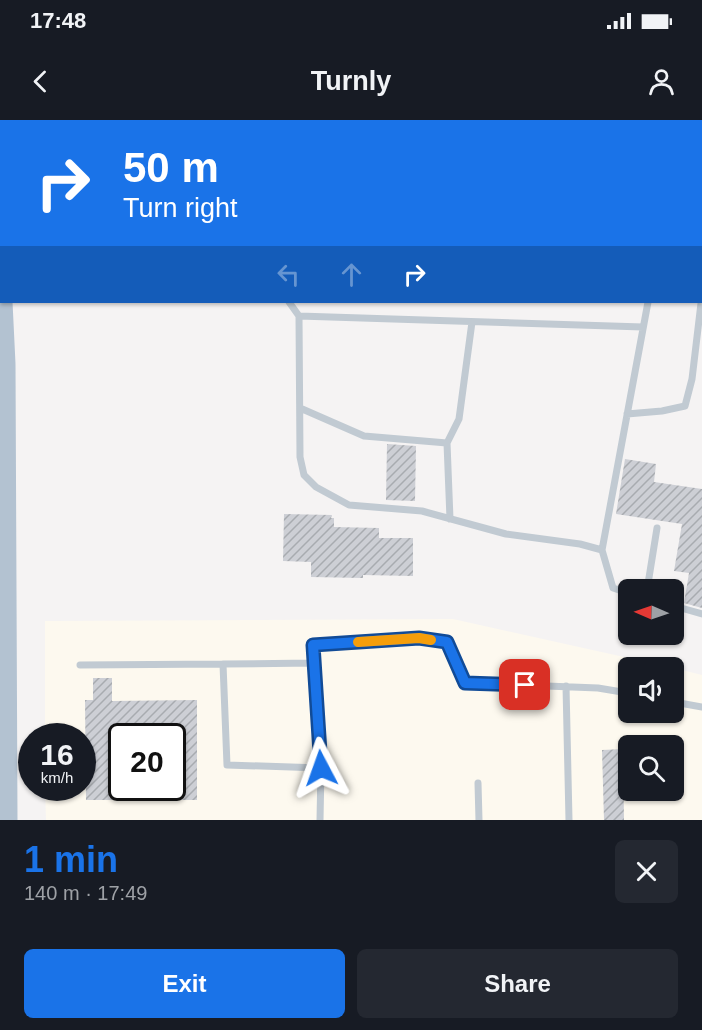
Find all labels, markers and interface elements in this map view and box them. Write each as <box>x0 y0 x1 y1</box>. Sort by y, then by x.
text: 17:48 <box>30 8 86 33</box>
icon: back <box>24 65 57 98</box>
icon: person <box>645 65 678 98</box>
text: Turnly <box>311 66 391 96</box>
icon: right <box>24 144 102 222</box>
text: 50 m <box>123 144 219 191</box>
text: Turn right <box>123 193 238 223</box>
icon: left <box>272 258 305 291</box>
icon: ahead <box>335 258 368 291</box>
icon: right <box>398 258 431 291</box>
north arrow <box>618 579 684 645</box>
map controls <box>618 579 684 801</box>
button: sound <box>618 657 684 723</box>
pin <box>499 659 550 710</box>
icon: arrive <box>508 668 541 701</box>
speed limit sign: 20 <box>108 723 186 801</box>
button: search <box>618 735 684 801</box>
position arrow <box>289 736 353 800</box>
text: 16 <box>40 738 74 771</box>
text: km/h <box>41 769 73 786</box>
text: 1 min <box>24 839 118 880</box>
button: close <box>615 840 678 903</box>
text: 140 m · 17:49 <box>24 882 147 904</box>
button: Exit <box>24 949 345 1018</box>
button: Share <box>357 949 678 1018</box>

